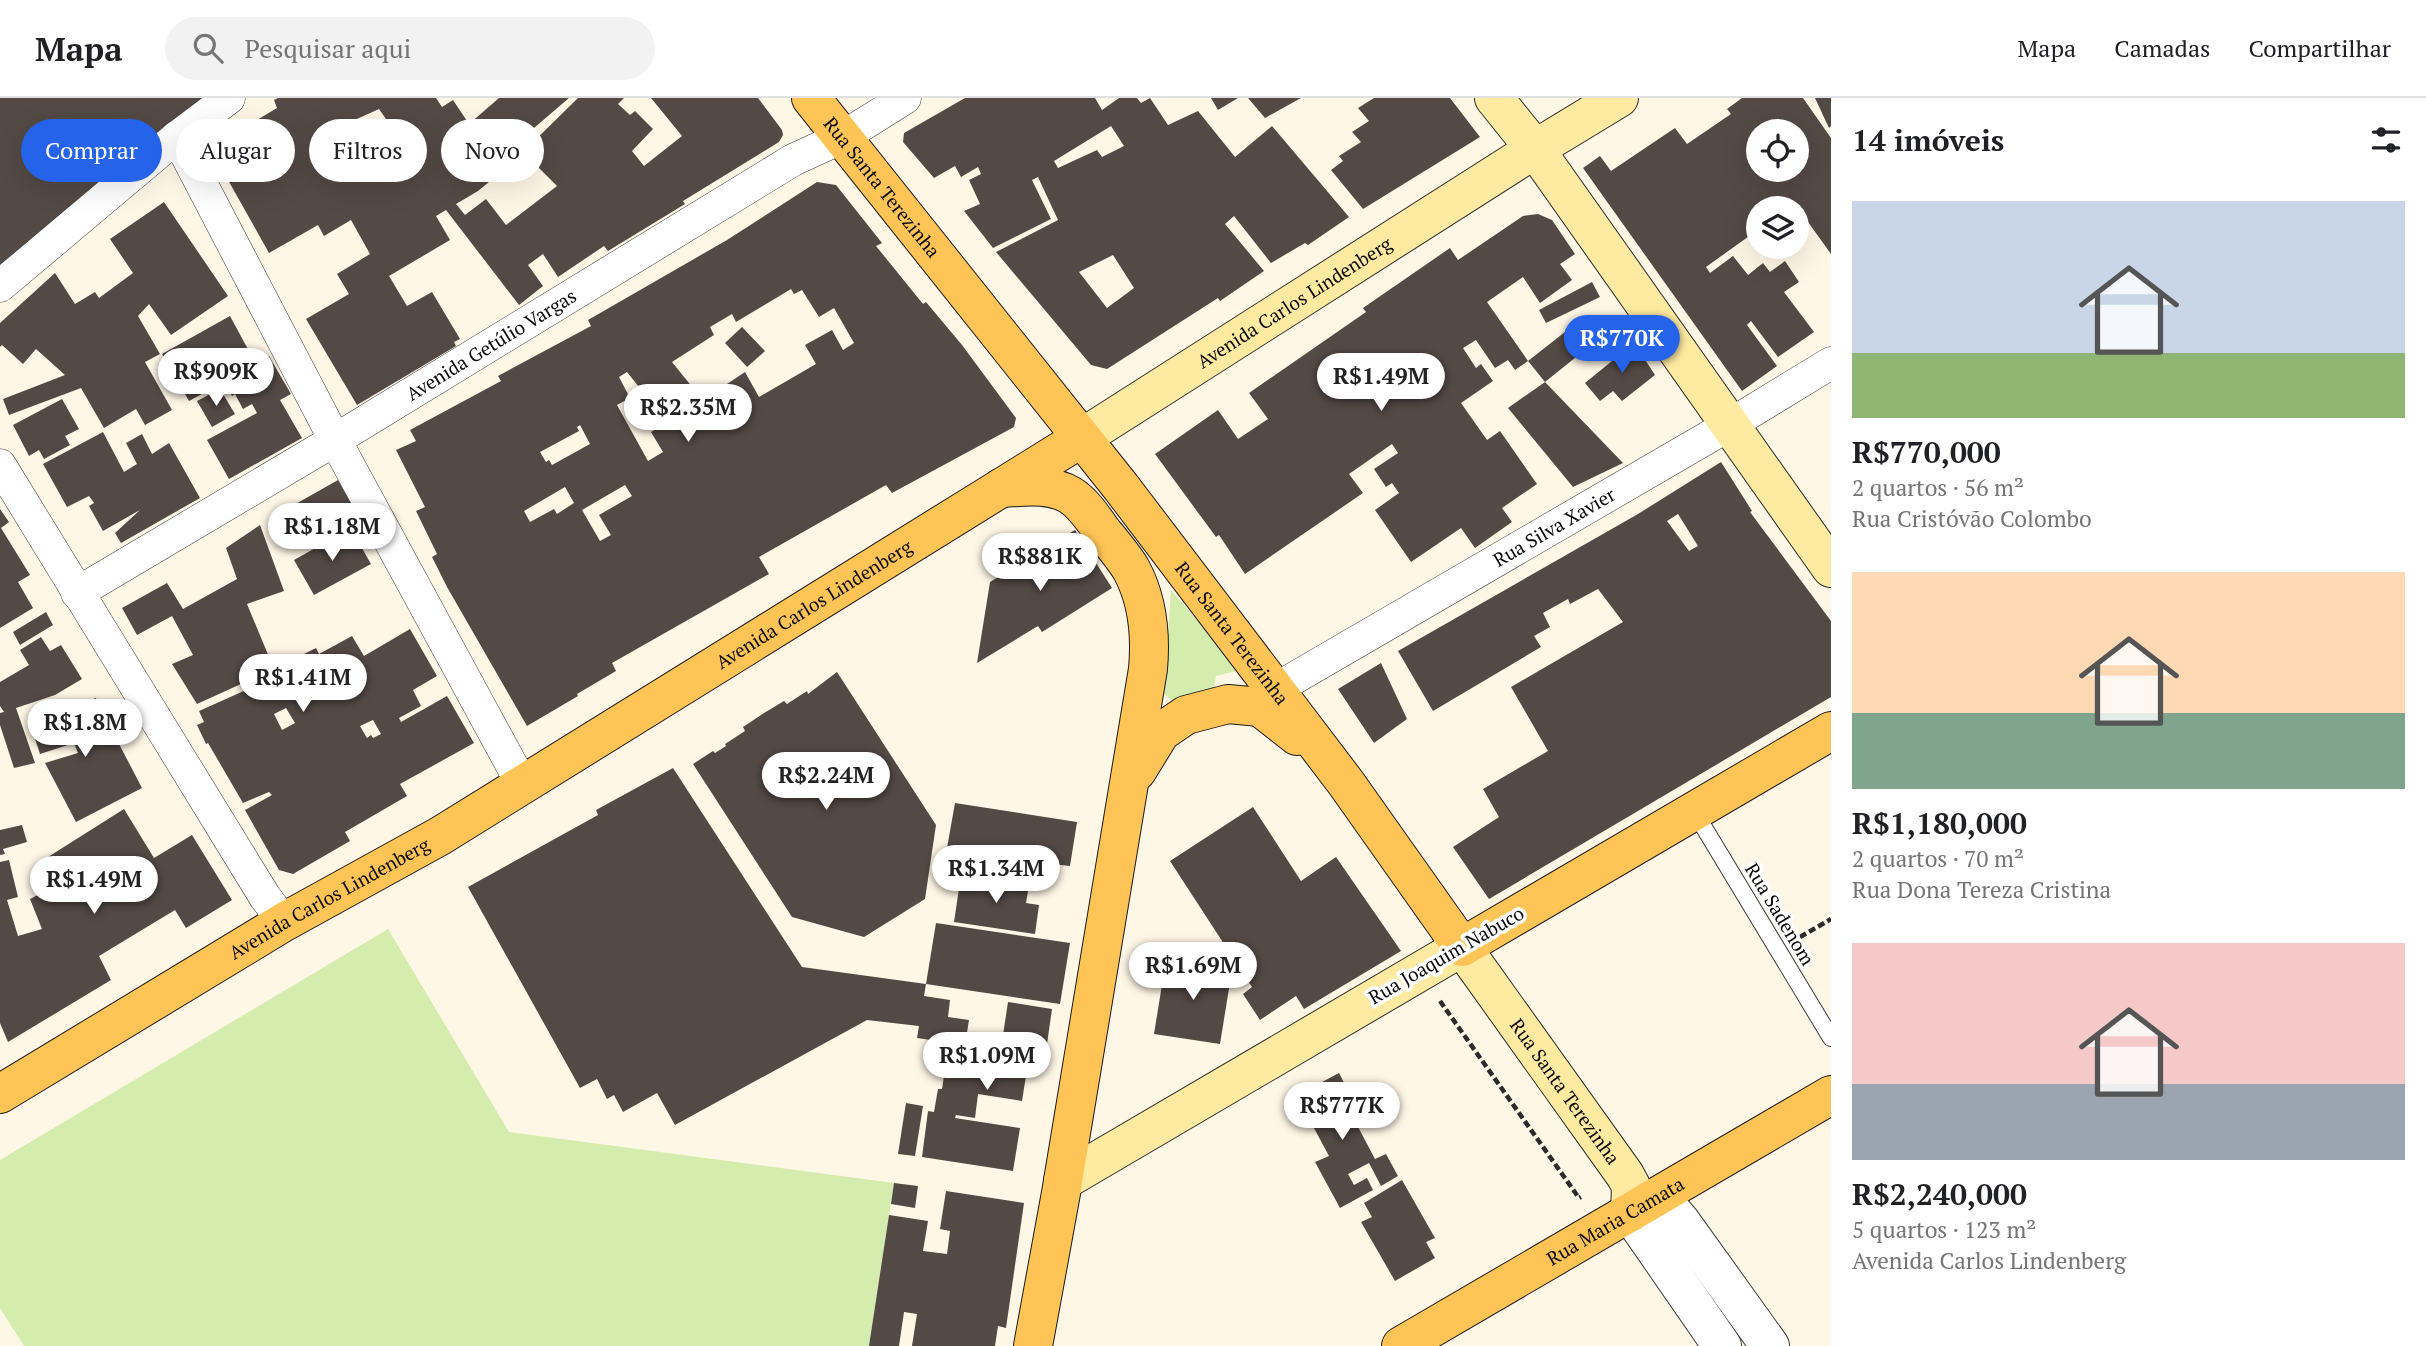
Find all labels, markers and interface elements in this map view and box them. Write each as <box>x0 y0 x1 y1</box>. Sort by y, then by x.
search box <box>165 17 655 80</box>
text: Mapa <box>35 27 123 70</box>
icon: search <box>189 29 227 67</box>
text: Pesquisar aqui <box>245 31 411 65</box>
text: Mapa <box>2018 32 2076 64</box>
text: Camadas <box>2114 32 2210 64</box>
text: Compartilhar <box>2248 32 2391 64</box>
street label: Rua Santa Terezinha <box>819 111 947 263</box>
chip: Comprar <box>21 119 162 182</box>
chip: Alugar <box>176 119 295 182</box>
chip: Filtros <box>309 119 427 182</box>
chip: Novo <box>441 119 544 182</box>
map controls <box>1746 119 1809 259</box>
button: locate <box>1746 119 1809 182</box>
text: 14 imóveis <box>1852 120 2004 160</box>
icon: filters <box>2367 121 2405 159</box>
button: layers <box>1746 196 1809 259</box>
street label: Avenida Carlos Lindenberg <box>1192 230 1397 374</box>
icon: home <box>2066 247 2192 373</box>
street label: Avenida Getúlio Vargas <box>401 283 581 406</box>
pin: R$770K <box>1565 316 1679 375</box>
text: R$770K <box>1580 322 1664 353</box>
pin: R$909K <box>159 348 273 408</box>
pin: R$1.49M <box>1316 354 1446 413</box>
text: R$909K <box>174 355 258 386</box>
text: R$1.49M <box>1333 360 1429 391</box>
pin: R$2.35M <box>623 384 753 444</box>
text: R$2.35M <box>640 391 736 422</box>
text: R$770,000 <box>1852 432 2001 472</box>
text: 2 quartos · 56 m² <box>1852 472 2024 503</box>
street label: Rua Silva Xavier <box>1488 481 1620 572</box>
text: Rua Cristóvão Colombo <box>1852 503 2092 534</box>
pin: R$1.18M <box>267 504 397 563</box>
text: R$1.18M <box>284 510 380 541</box>
street label: Avenida Carlos Lindenberg <box>711 533 917 674</box>
pin: R$881K <box>983 533 1097 593</box>
text: R$881K <box>998 540 1082 571</box>
street label: Rua Santa Terezinha <box>1170 556 1295 710</box>
icon: home <box>2066 618 2192 744</box>
pin: R$1.41M <box>238 654 368 714</box>
text: R$1.41M <box>255 661 351 692</box>
pin: R$1.8M <box>28 700 142 759</box>
text: R$1.8M <box>43 706 127 737</box>
pin: R$2.24M <box>761 752 891 812</box>
text: R$2.24M <box>778 759 874 790</box>
text: R$1,180,000 <box>1852 803 2027 843</box>
street label: Avenida Carlos Lindenberg <box>224 831 435 965</box>
text: 2 quartos · 70 m² <box>1852 843 2024 874</box>
pin: R$1.34M <box>931 846 1061 905</box>
text: R$1.34M <box>948 852 1044 883</box>
pin: R$1.49M <box>29 856 159 916</box>
street label: Rua Sadenom <box>1740 858 1821 970</box>
text: R$1.49M <box>46 863 142 894</box>
text: Rua Dona Tereza Cristina <box>1852 874 2111 905</box>
street label: Rua Joaquim Nabuco <box>1363 900 1528 1009</box>
pin: R$1.69M <box>1128 942 1258 1002</box>
text: R$1.69M <box>1145 949 1241 980</box>
icon: home <box>2066 989 2192 1115</box>
street label: Rua Santa Terezinha <box>1505 1013 1626 1169</box>
pin: R$1.09M <box>922 1032 1052 1092</box>
text: R$1.09M <box>939 1039 1035 1070</box>
pin: R$777K <box>1285 1082 1399 1142</box>
text: R$777K <box>1300 1089 1384 1120</box>
street label: Rua Maria Camata <box>1542 1170 1689 1270</box>
text: R$2,240,000 <box>1852 1174 2027 1214</box>
text: 5 quartos · 123 m² <box>1852 1214 2036 1245</box>
text: Avenida Carlos Lindenberg <box>1852 1245 2126 1276</box>

